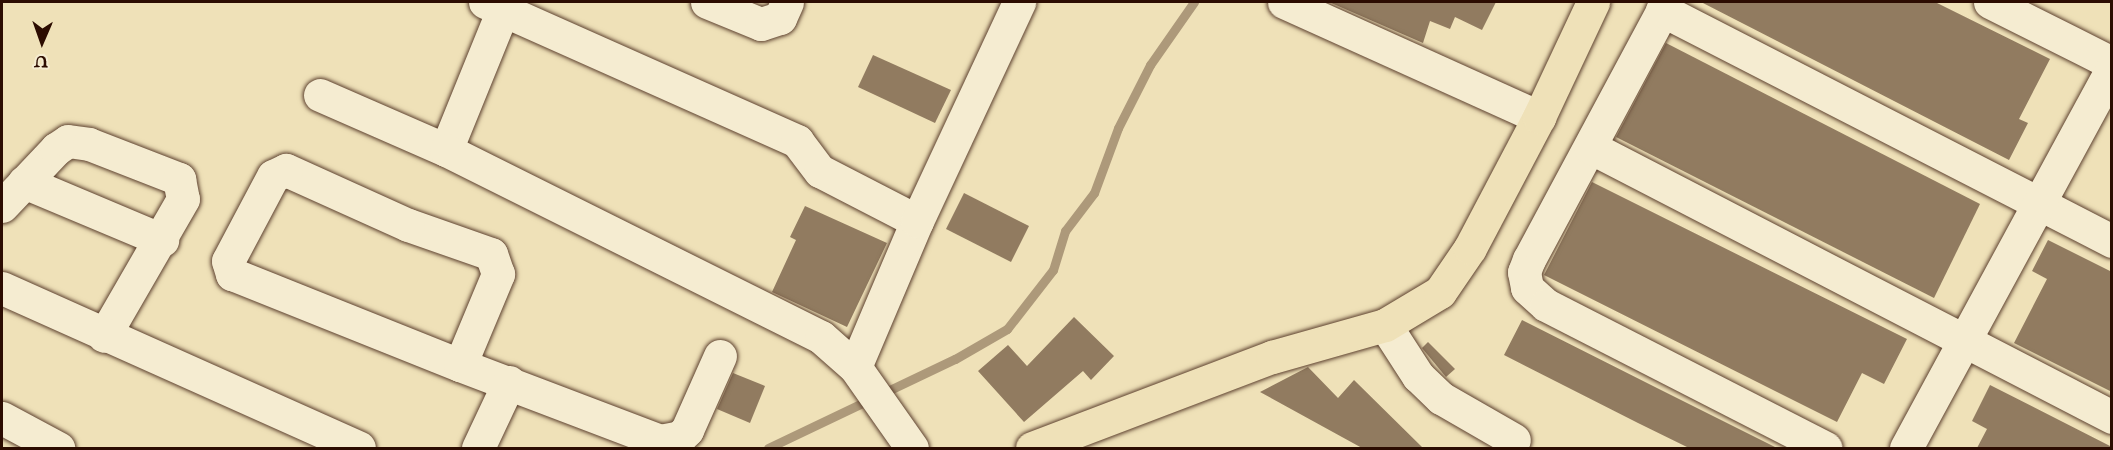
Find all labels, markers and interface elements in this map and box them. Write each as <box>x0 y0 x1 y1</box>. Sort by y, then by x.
north arrow <box>12 12 72 72</box>
text: U <box>34 50 48 70</box>

